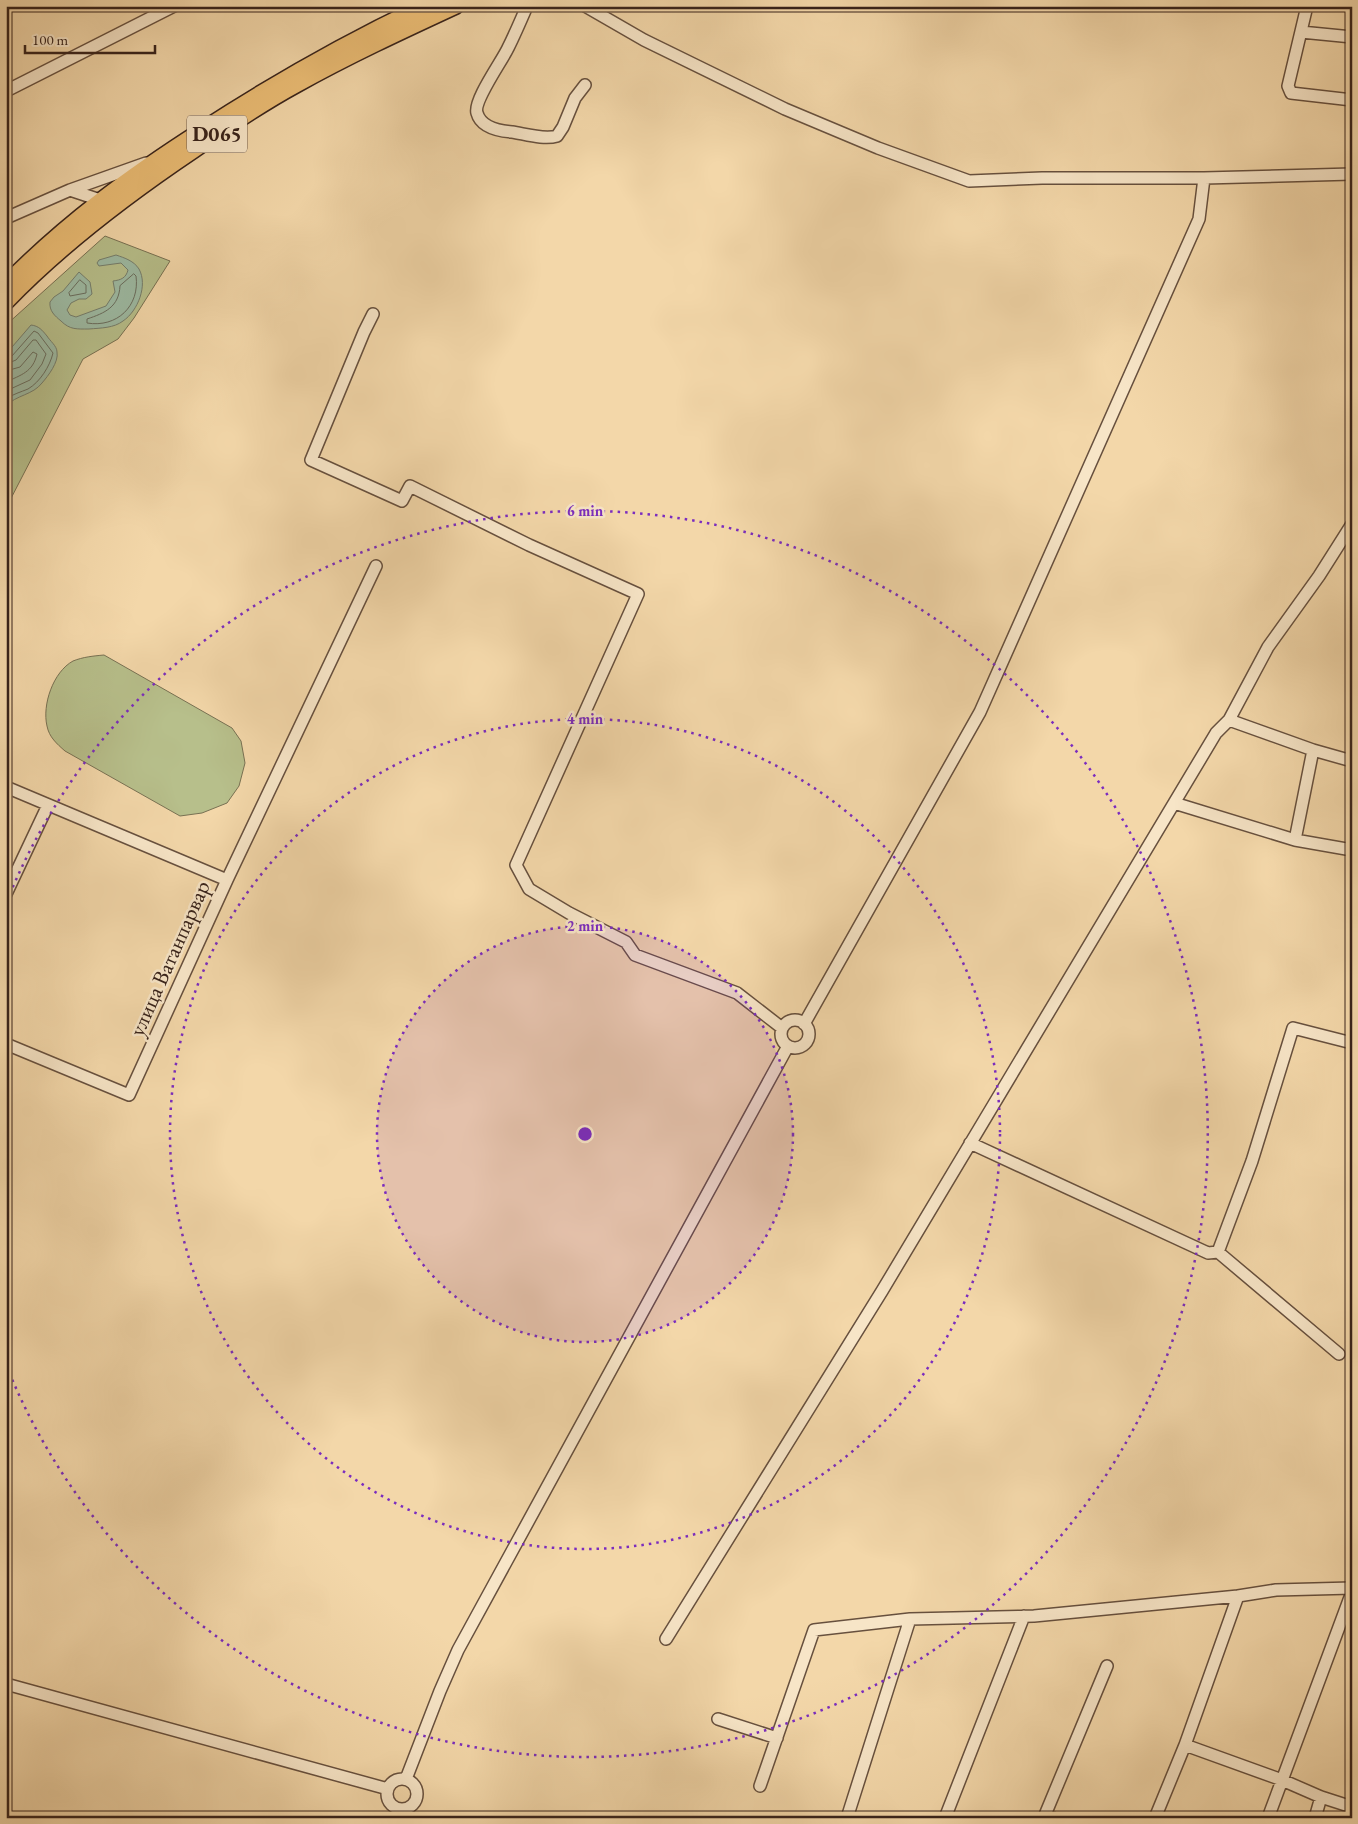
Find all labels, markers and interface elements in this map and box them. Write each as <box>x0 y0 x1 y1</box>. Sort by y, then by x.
scale bar <box>25 22 155 54</box>
text: 100 m <box>32 30 69 49</box>
road number: D065 <box>187 116 247 152</box>
text: 6 min <box>567 501 604 520</box>
text: 4 min <box>567 709 604 728</box>
street label: улица Ватанпарвар <box>122 876 217 1041</box>
text: 2 min <box>567 916 604 935</box>
centre of rings <box>576 1125 594 1143</box>

